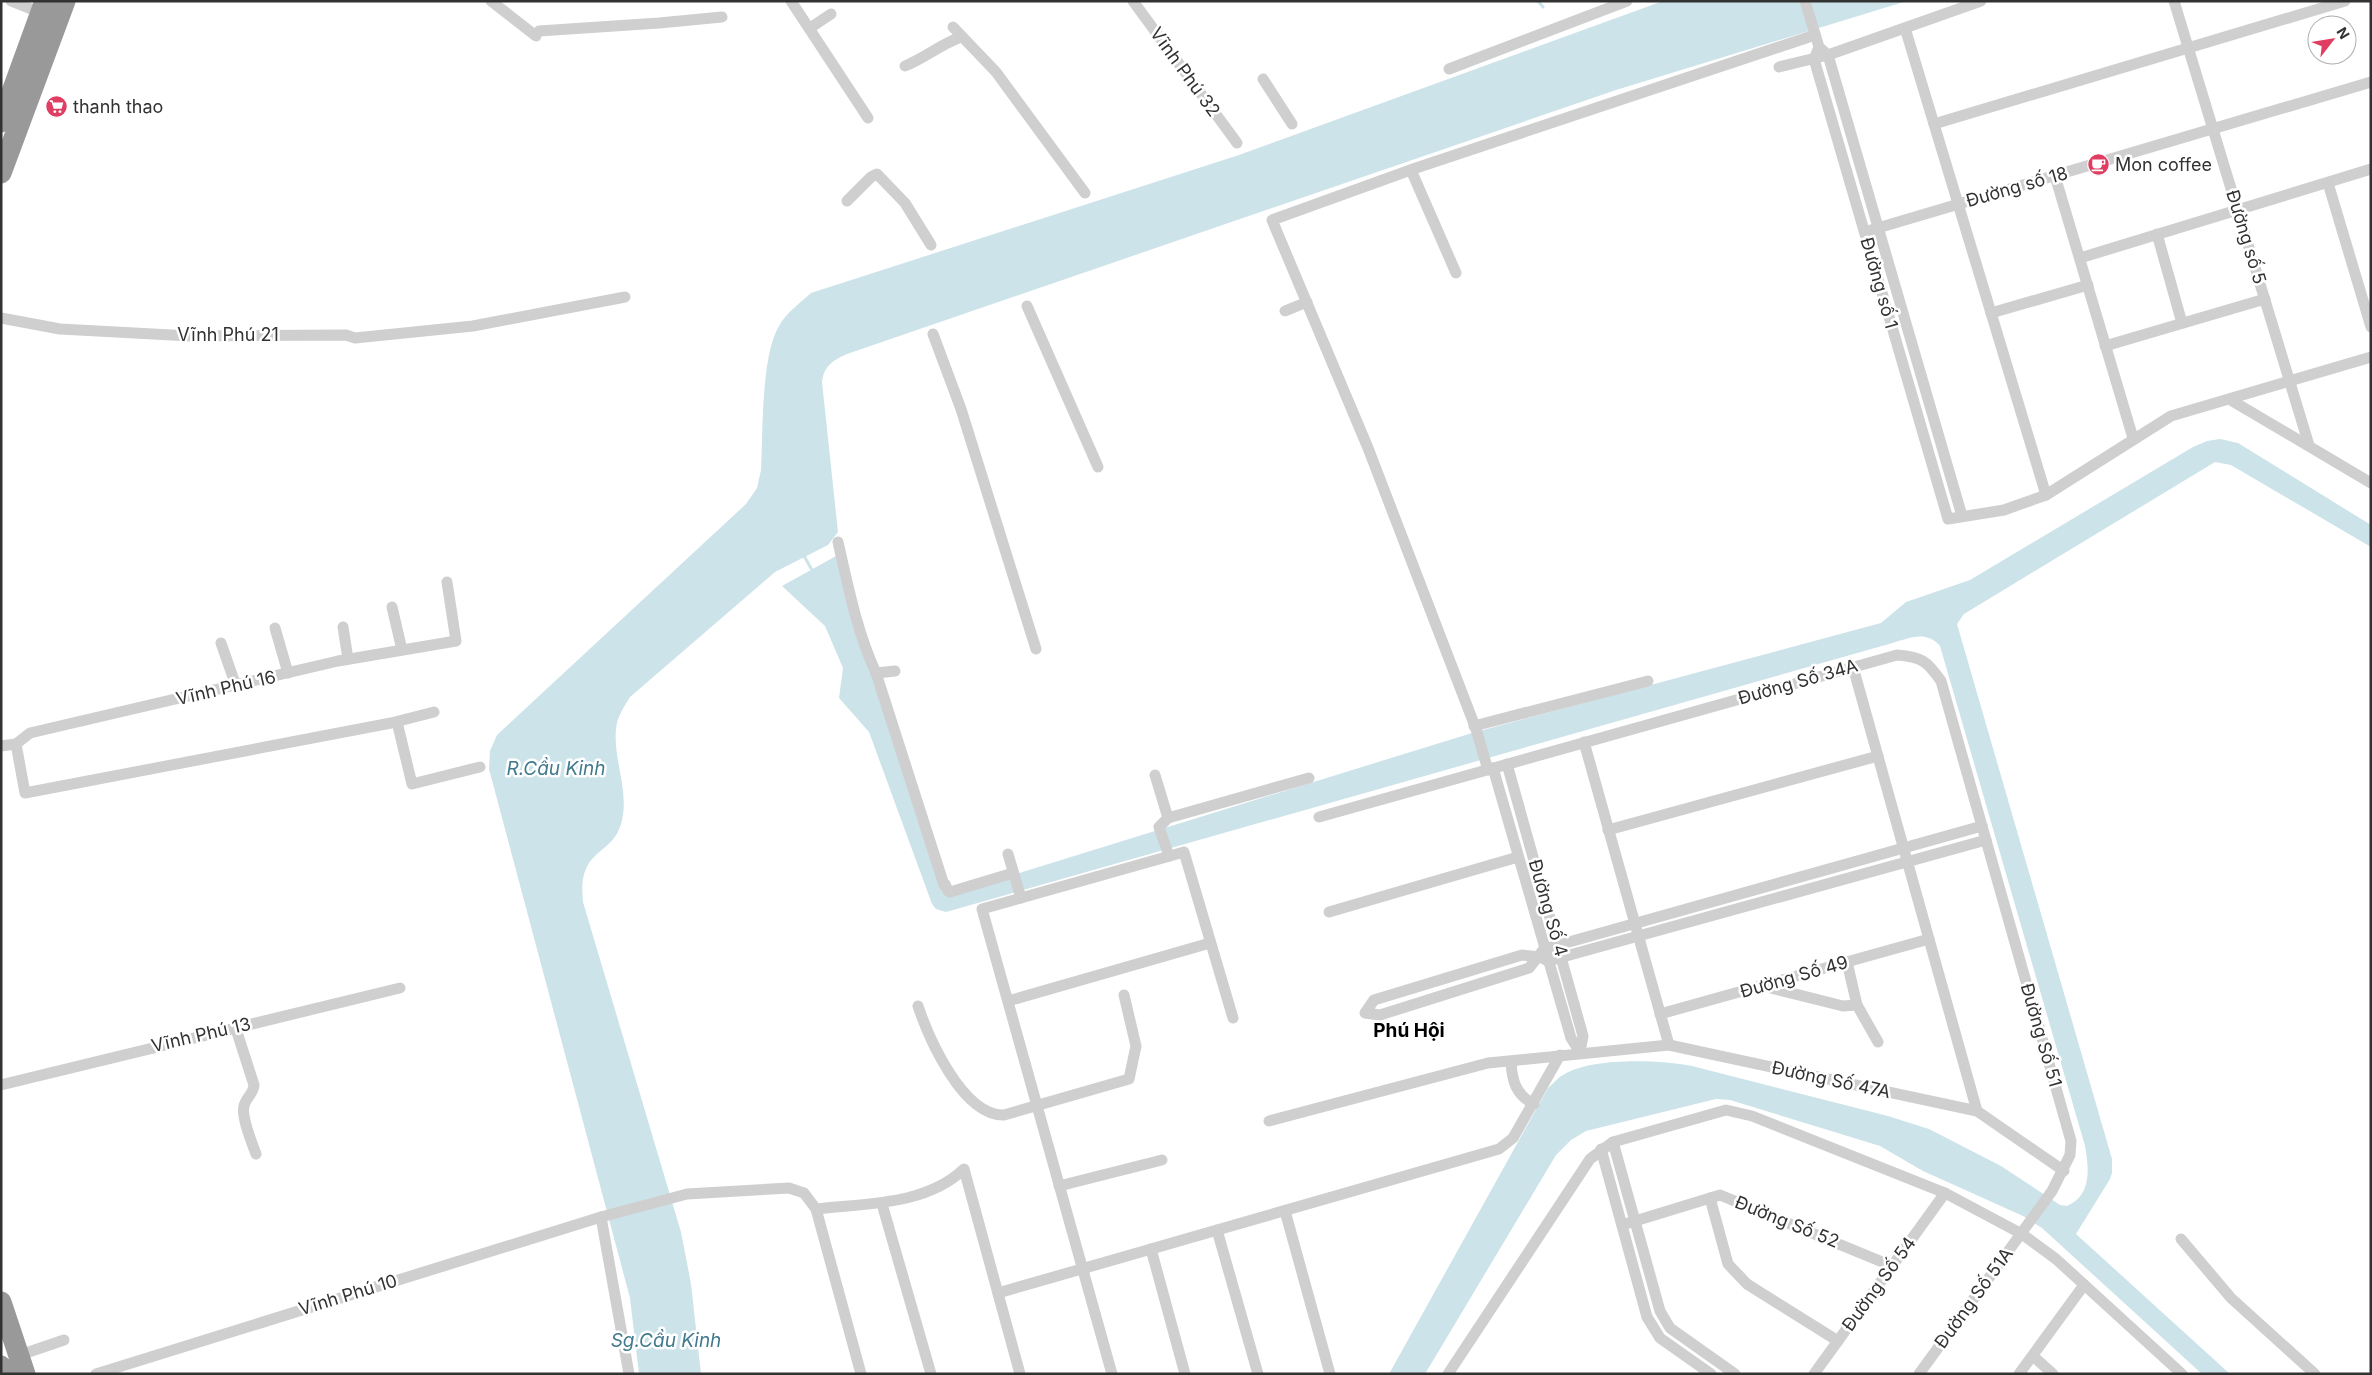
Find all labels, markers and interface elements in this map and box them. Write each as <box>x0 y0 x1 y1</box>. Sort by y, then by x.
north arrow <box>2307 15 2357 65</box>
street label: Vĩnh Phú 32 <box>1146 23 1225 120</box>
text: N <box>2334 24 2354 42</box>
supermarket icon: thanh thao <box>45 95 69 119</box>
place label: thanh thao <box>73 96 163 117</box>
cafe icon: Mon coffee <box>2087 153 2111 177</box>
place label: Mon coffee <box>2115 154 2212 175</box>
street label: Đường số 18 <box>1964 162 2070 211</box>
street label: Đường số 5 <box>2222 187 2271 286</box>
street label: Đường số 1 <box>1856 235 1902 331</box>
street label: Vĩnh Phú 21 <box>177 324 279 345</box>
street label: Đường Số 34A <box>1736 654 1860 709</box>
street label: Vĩnh Phú 16 <box>174 666 278 709</box>
water label: R.Cầu Kinh <box>506 757 606 780</box>
street label: Đường Số 4 <box>1525 857 1572 959</box>
street label: Đường Số 49 <box>1738 951 1850 1002</box>
street label: Đường Số 51 <box>2017 981 2066 1089</box>
street label: Vĩnh Phú 13 <box>149 1013 253 1056</box>
district label: Phú Hội <box>1373 1019 1445 1042</box>
street label: Đường Số 47A <box>1770 1057 1892 1102</box>
street label: Đường Số 52 <box>1732 1191 1842 1252</box>
street label: Đường Số 54 <box>1837 1233 1920 1335</box>
street label: Đường Số 51A <box>1930 1243 2017 1352</box>
street label: Vĩnh Phú 10 <box>296 1270 400 1319</box>
water label: Sg.Cầu Kinh <box>611 1329 721 1352</box>

